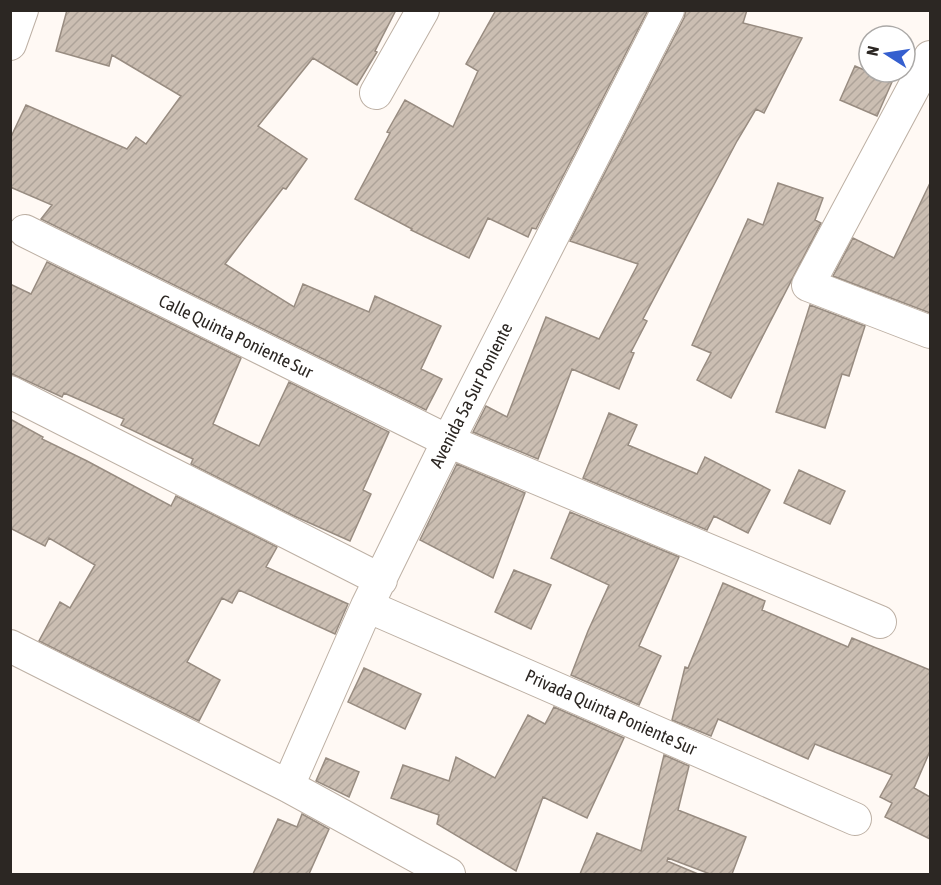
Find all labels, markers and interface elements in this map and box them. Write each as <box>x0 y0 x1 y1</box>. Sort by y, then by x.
north arrow <box>857 24 917 84</box>
text: N <box>863 44 882 57</box>
street label: Calle Quinta Poniente Sur <box>156 290 317 383</box>
street label: Avenida 5a Sur Poniente <box>425 319 517 471</box>
street label: Privada Quinta Poniente Sur <box>522 665 701 760</box>

